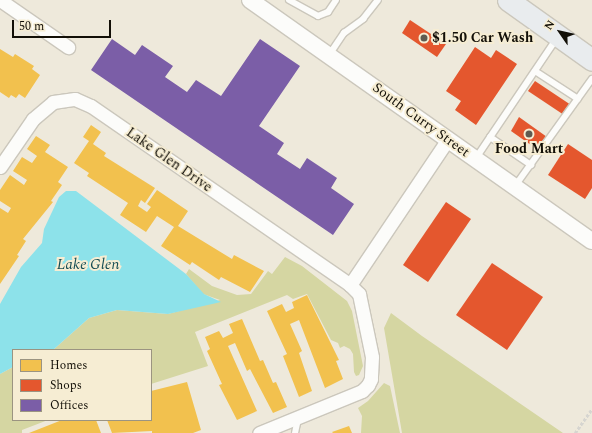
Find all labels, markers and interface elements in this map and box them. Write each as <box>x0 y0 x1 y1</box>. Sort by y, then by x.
scale bar <box>14 12 113 38</box>
north arrow <box>540 12 580 52</box>
text: 50 m <box>19 17 44 36</box>
text: N <box>540 17 559 33</box>
place label: $1.50 Car Wash <box>432 30 533 46</box>
marker: $1.50 Car Wash <box>419 33 429 43</box>
street label: South Curry Street <box>369 79 473 161</box>
street label: Lake Glen Drive <box>123 124 215 196</box>
marker: Food Mart <box>524 129 534 139</box>
place label: Food Mart <box>495 141 563 157</box>
water label: Lake Glen <box>57 256 119 274</box>
legend <box>12 349 152 421</box>
text: Homes <box>50 356 88 375</box>
text: Shops <box>50 376 82 395</box>
text: Offices <box>50 396 89 415</box>

